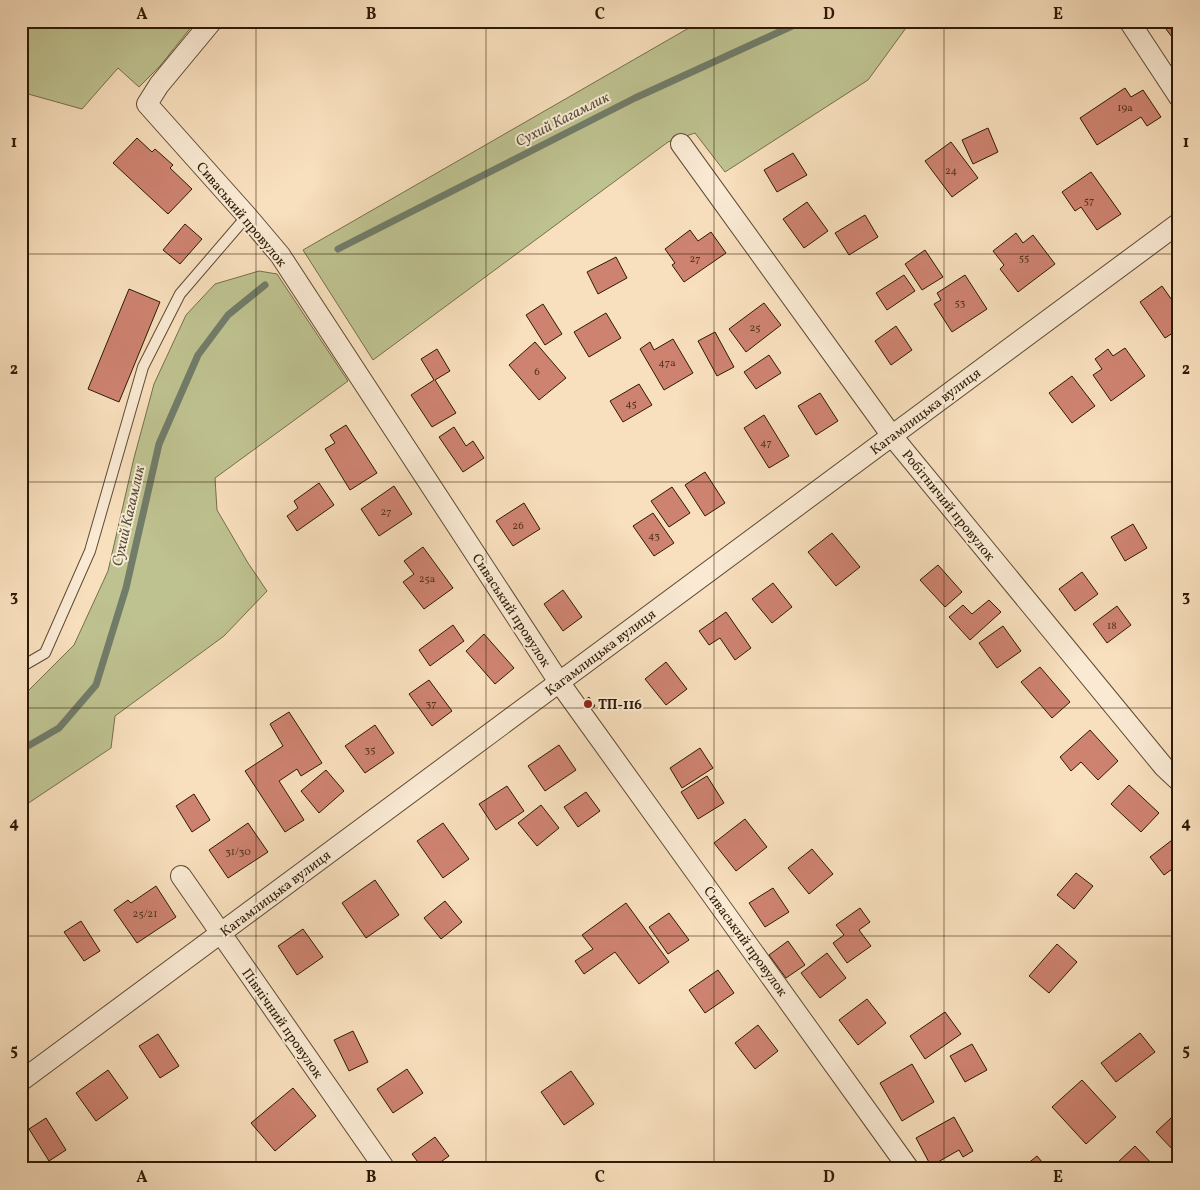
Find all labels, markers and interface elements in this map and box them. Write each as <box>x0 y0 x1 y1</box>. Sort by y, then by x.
text: A <box>136 4 148 26</box>
text: B <box>366 4 377 26</box>
text: C <box>595 4 605 26</box>
text: D <box>823 4 835 26</box>
text: E <box>1053 4 1063 26</box>
water label: Сухий Кагамлик <box>512 87 614 153</box>
house number: 19а <box>1117 101 1133 116</box>
text: 1 <box>11 132 17 154</box>
text: 1 <box>1183 132 1189 154</box>
street label: Сиваський провулок <box>191 158 291 272</box>
house number: 24 <box>945 164 957 179</box>
house number: 57 <box>1084 194 1094 209</box>
house number: 55 <box>1019 251 1029 266</box>
house number: 27 <box>690 252 700 267</box>
house number: 53 <box>955 296 966 311</box>
house number: 25 <box>749 321 761 336</box>
house number: 47а <box>658 356 676 371</box>
text: 2 <box>10 359 18 381</box>
text: 2 <box>1182 359 1190 381</box>
street label: Кагамлицька вулиця <box>867 364 985 460</box>
house number: 6 <box>534 365 540 380</box>
house number: 45 <box>625 397 637 412</box>
house number: 47 <box>760 436 772 451</box>
street label: Робітничий провулок <box>897 446 999 566</box>
water label: Сухий Кагамлик <box>108 463 151 569</box>
house number: 27 <box>381 505 391 520</box>
house number: 26 <box>512 519 524 534</box>
house number: 43 <box>648 529 660 544</box>
street label: Сиваський провулок <box>467 550 555 672</box>
house number: 25а <box>419 572 436 587</box>
text: 3 <box>10 586 18 608</box>
text: 3 <box>1182 586 1190 608</box>
street label: Кагамлицька вулиця <box>542 605 660 701</box>
house number: 18 <box>1107 619 1117 634</box>
place label: ТП-116 <box>598 696 642 715</box>
house number: 37 <box>426 697 436 712</box>
marker: ТП-116 <box>582 698 594 710</box>
house number: 35 <box>365 743 375 758</box>
text: 4 <box>9 813 19 835</box>
text: 4 <box>1181 813 1191 835</box>
house number: 31/30 <box>225 845 251 860</box>
street label: Кагамлицька вулиця <box>217 846 335 942</box>
street label: Сиваський провулок <box>698 883 792 1001</box>
house number: 25/21 <box>133 907 157 922</box>
street label: Північний провулок <box>237 965 327 1083</box>
text: 5 <box>10 1040 18 1062</box>
text: 5 <box>1182 1040 1190 1062</box>
text: A <box>136 1167 148 1189</box>
text: B <box>366 1167 377 1189</box>
text: C <box>595 1167 605 1189</box>
text: D <box>823 1167 835 1189</box>
text: E <box>1053 1167 1063 1189</box>

